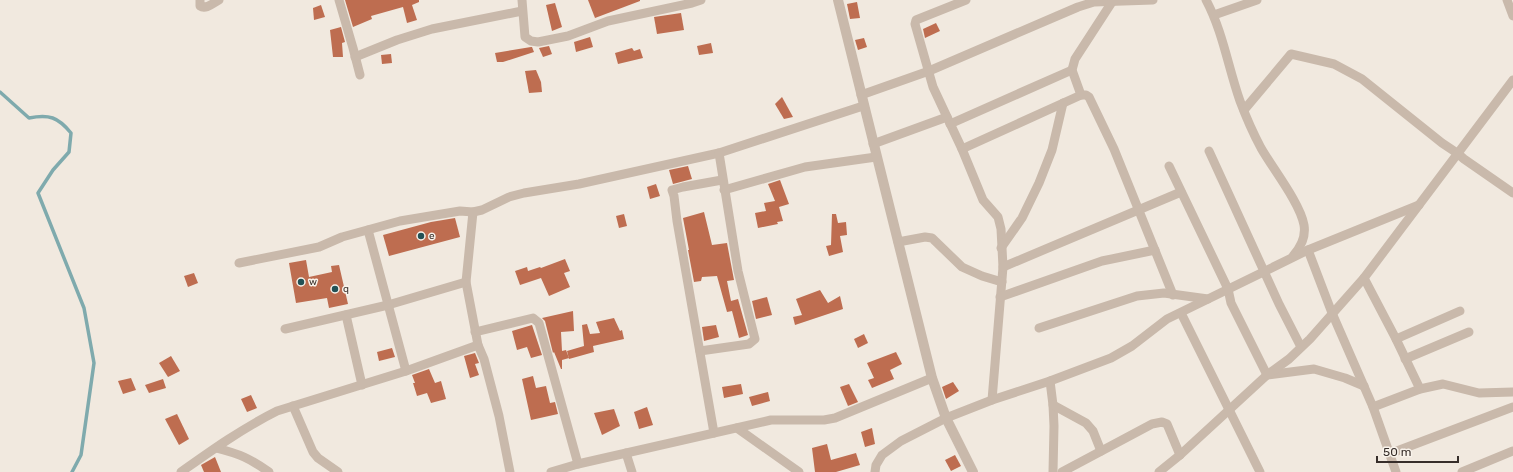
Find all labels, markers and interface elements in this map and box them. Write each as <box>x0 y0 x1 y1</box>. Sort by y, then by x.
place label: e <box>429 230 435 242</box>
marker: e <box>416 231 426 241</box>
place label: w <box>309 276 317 288</box>
marker: w <box>296 277 306 287</box>
place label: q <box>343 283 349 295</box>
marker: q <box>330 284 340 294</box>
scale bar <box>1377 438 1458 464</box>
text: 50 m <box>1383 445 1411 459</box>

